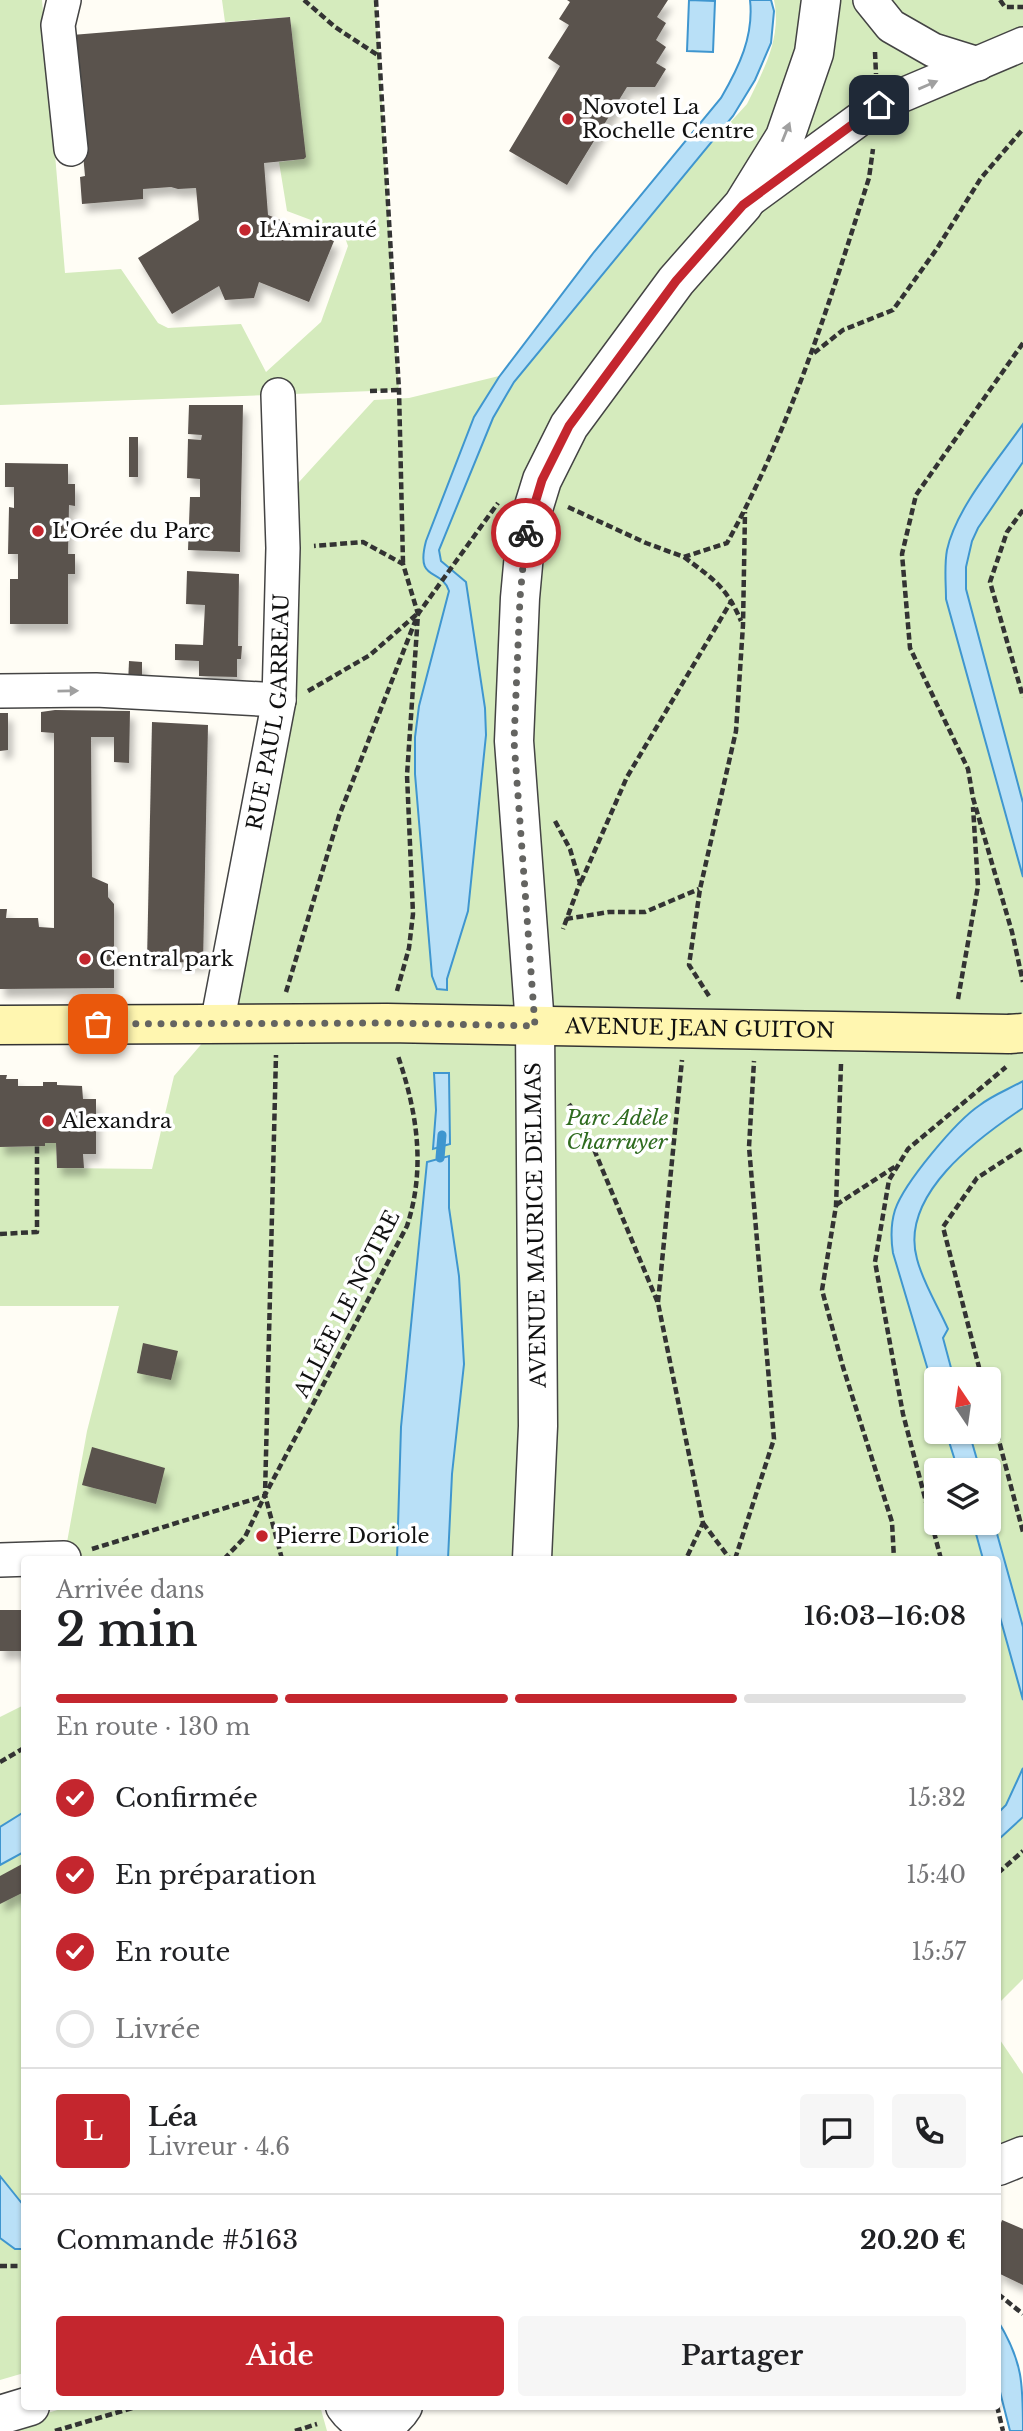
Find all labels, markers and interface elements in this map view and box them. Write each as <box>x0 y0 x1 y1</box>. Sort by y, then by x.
pin <box>849 75 909 135</box>
one-way arrow <box>918 79 939 90</box>
icon: home <box>860 86 898 124</box>
place label: Novotel La Rochelle Centre <box>582 94 755 144</box>
marker: Novotel La Rochelle Centre <box>560 111 576 127</box>
one-way arrow <box>781 121 792 142</box>
place label: L'Amirauté <box>259 217 377 243</box>
marker: L'Amirauté <box>237 222 253 238</box>
courier <box>491 498 561 568</box>
icon: bike <box>507 514 545 552</box>
place label: L'Orée du Parc <box>52 518 211 544</box>
marker: L'Orée du Parc <box>30 523 46 539</box>
street label: RUE PAUL GARREAU <box>241 593 295 832</box>
one-way arrow <box>57 685 79 696</box>
place label: Central park <box>99 946 234 972</box>
marker: Central park <box>77 951 93 967</box>
pin <box>68 994 128 1054</box>
icon: bag <box>79 1005 117 1043</box>
street label: AVENUE JEAN GUITON <box>564 1013 835 1044</box>
street label: AVENUE MAURICE DELMAS <box>520 1062 552 1389</box>
park label: Parc Adèle Charruyer <box>565 1105 669 1155</box>
place label: Alexandra <box>61 1108 172 1134</box>
marker: Alexandra <box>40 1113 56 1129</box>
street label: ALLÉE LE NÔTRE <box>288 1206 406 1403</box>
north arrow <box>924 1367 1001 1444</box>
map controls <box>924 1367 1001 1535</box>
button: layers <box>924 1458 1001 1535</box>
place label: Pierre Doriole <box>276 1523 430 1549</box>
marker: Pierre Doriole <box>254 1528 270 1544</box>
text: Arrivée dans <box>56 1576 204 1604</box>
text: 16:03–16:08 <box>804 1600 966 1632</box>
text: 2 min <box>56 1601 198 1658</box>
text: En route · 130 m <box>56 1713 250 1741</box>
icon: check <box>56 1779 94 1817</box>
text: Confirmée <box>115 1782 258 1814</box>
text: 15:32 <box>908 1784 966 1812</box>
icon: check <box>56 1856 94 1894</box>
text: En préparation <box>115 1859 316 1891</box>
text: 15:40 <box>906 1861 966 1889</box>
icon: check <box>56 1933 94 1971</box>
text: En route <box>115 1936 231 1968</box>
text: 15:57 <box>912 1938 966 1966</box>
text: Livrée <box>115 2013 200 2045</box>
button: chat <box>800 2094 874 2168</box>
button: phone <box>892 2094 966 2168</box>
text: Léa <box>148 2101 198 2133</box>
text: L <box>83 2115 103 2147</box>
text: Livreur · 4.6 <box>148 2133 290 2161</box>
text: Commande #5163 <box>56 2224 298 2256</box>
text: 20.20 € <box>860 2224 966 2256</box>
button: Aide <box>56 2316 504 2396</box>
button: Partager <box>518 2316 966 2396</box>

